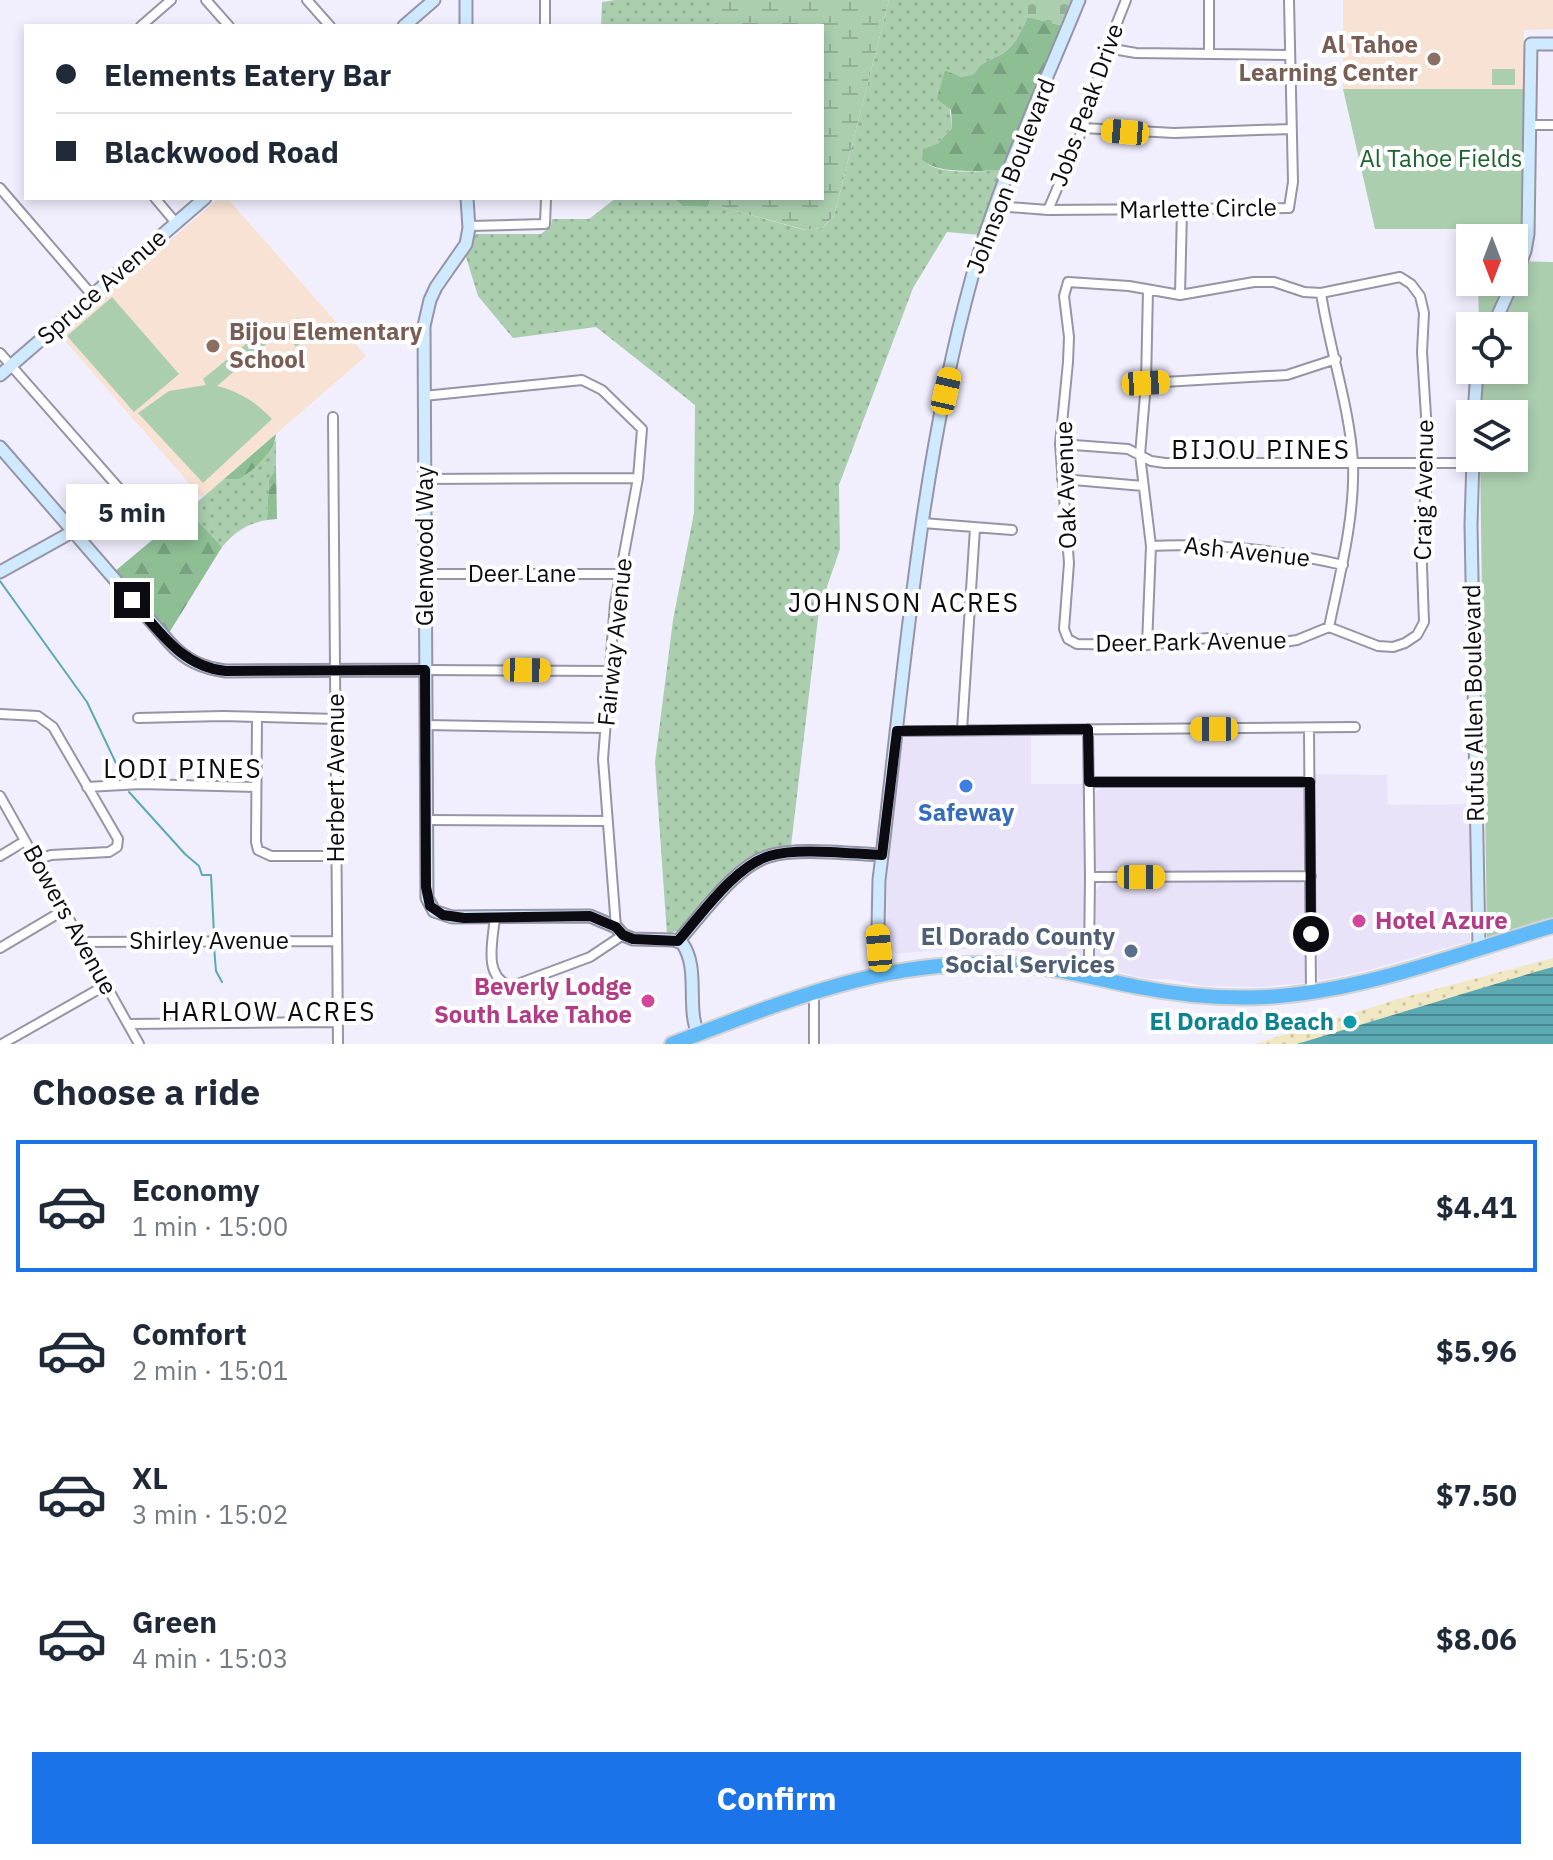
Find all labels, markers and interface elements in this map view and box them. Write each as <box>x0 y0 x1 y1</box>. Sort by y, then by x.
street label: Jobs Peak Drive <box>1042 19 1130 190</box>
place label: Al Tahoe Learning Center <box>1239 28 1418 88</box>
marker: Al Tahoe Learning Center <box>1425 50 1443 68</box>
text: Elements Eatery Bar <box>104 55 391 94</box>
street label: Johnson Boulevard <box>958 73 1062 278</box>
car <box>1100 118 1150 146</box>
text: Blackwood Road <box>104 132 339 171</box>
park label: Al Tahoe Fields <box>1359 142 1523 174</box>
street label: Marlette Circle <box>1119 191 1277 225</box>
street label: Spruce Avenue <box>30 221 173 351</box>
north arrow <box>1456 224 1528 296</box>
map controls <box>1456 224 1528 472</box>
button: locate <box>1456 312 1528 384</box>
place label: Bijou Elementary School <box>229 315 423 375</box>
marker: Bijou Elementary School <box>204 337 222 355</box>
car <box>929 365 963 417</box>
car <box>1121 370 1171 396</box>
button: layers <box>1456 400 1528 472</box>
street label: Craig Avenue <box>1406 419 1440 561</box>
street label: Oak Avenue <box>1047 420 1083 550</box>
district label: BIJOU PINES <box>1171 432 1351 466</box>
street label: Glenwood Way <box>408 466 440 626</box>
callout: 5 min <box>66 484 198 540</box>
text: 5 min <box>98 495 166 529</box>
street label: Ash Avenue <box>1183 528 1312 574</box>
street label: Fairway Avenue <box>589 556 639 728</box>
street label: Deer Lane <box>468 557 576 589</box>
route end <box>114 582 150 618</box>
street label: Rufus Allen Boulevard <box>1455 584 1491 822</box>
district label: JOHNSON ACRES <box>788 585 1020 619</box>
street label: Deer Park Avenue <box>1095 623 1287 659</box>
car <box>503 658 551 682</box>
street label: Herbert Avenue <box>319 693 351 863</box>
car <box>1190 717 1238 741</box>
district label: LODI PINES <box>103 751 263 785</box>
marker: Safeway <box>957 777 975 795</box>
place label: Safeway <box>918 796 1015 828</box>
street label: Bowers Avenue <box>16 839 125 1000</box>
car <box>1117 865 1165 889</box>
place label: Hotel Azure <box>1375 904 1508 936</box>
marker: Hotel Azure <box>1350 912 1368 930</box>
route start <box>1293 916 1329 952</box>
place label: El Dorado County Social Services <box>921 920 1115 980</box>
car <box>865 923 893 973</box>
street label: Shirley Avenue <box>129 924 289 956</box>
marker: El Dorado County Social Services <box>1122 942 1140 960</box>
place label: Beverly Lodge South Lake Tahoe <box>434 970 632 1030</box>
marker: Beverly Lodge South Lake Tahoe <box>639 992 657 1010</box>
district label: HARLOW ACRES <box>162 994 376 1028</box>
place label: El Dorado Beach <box>1150 1005 1334 1037</box>
marker: El Dorado Beach <box>1341 1013 1359 1031</box>
text: Choose a ride <box>32 1068 260 1115</box>
icon: car <box>36 1170 108 1242</box>
text: Economy <box>132 1170 260 1209</box>
text: $4.41 <box>1436 1187 1517 1226</box>
text: 1 min · 15:00 <box>132 1209 288 1243</box>
icon: car <box>36 1314 108 1386</box>
text: Comfort <box>132 1314 247 1353</box>
text: $5.96 <box>1436 1331 1517 1370</box>
text: 2 min · 15:01 <box>132 1353 288 1387</box>
icon: car <box>36 1458 108 1530</box>
text: XL <box>132 1458 168 1497</box>
text: $7.50 <box>1436 1475 1517 1514</box>
text: 3 min · 15:02 <box>132 1497 288 1531</box>
icon: car <box>36 1602 108 1674</box>
text: Green <box>132 1602 217 1641</box>
text: $8.06 <box>1436 1619 1517 1658</box>
text: 4 min · 15:03 <box>132 1641 288 1675</box>
button: Confirm <box>32 1752 1521 1844</box>

